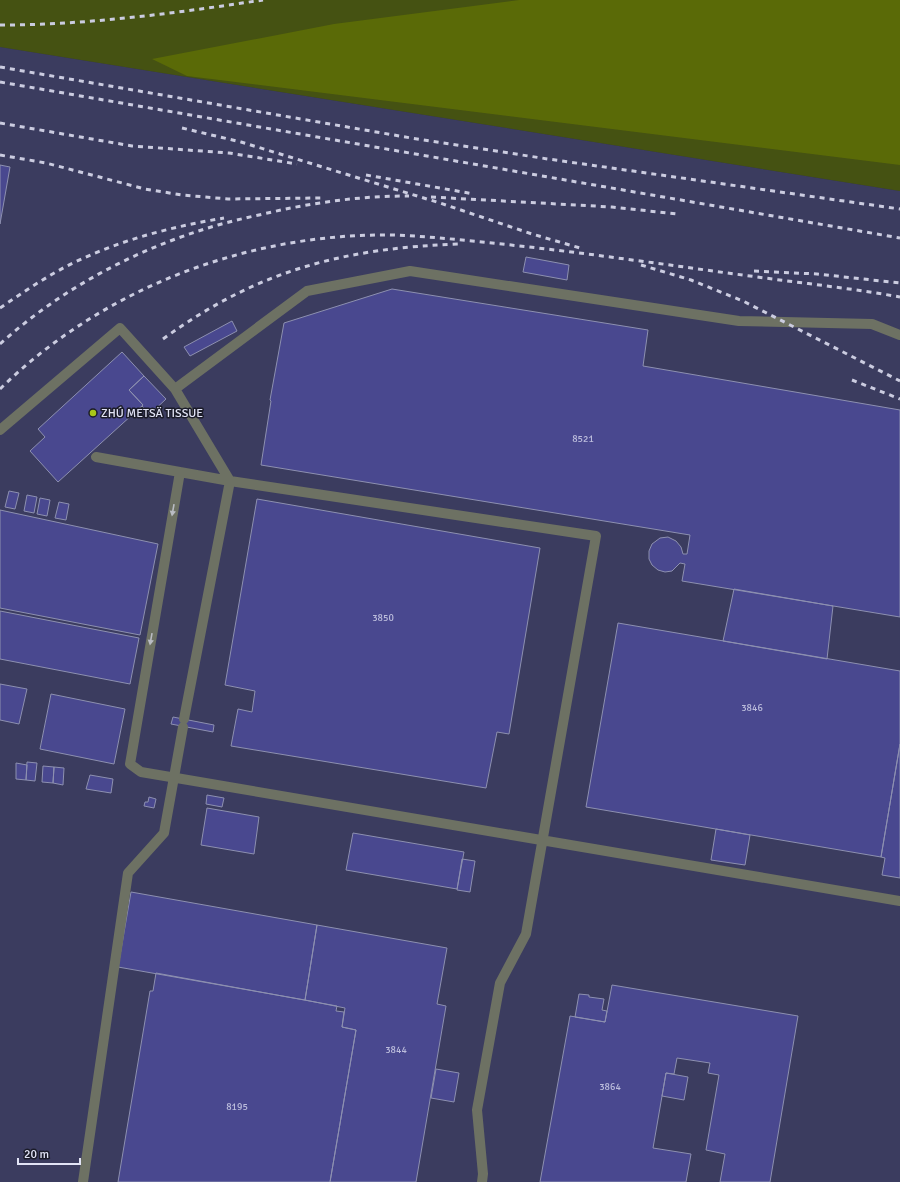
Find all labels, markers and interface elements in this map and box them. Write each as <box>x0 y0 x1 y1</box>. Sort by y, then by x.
place label: ZHÚ METSÄ TISSUE <box>101 406 203 421</box>
marker: ZHÚ METSÄ TISSUE <box>88 408 98 418</box>
house number: 8521 <box>572 433 594 445</box>
one-way arrow <box>170 504 176 517</box>
house number: 3850 <box>372 612 394 624</box>
one-way arrow <box>148 632 154 645</box>
house number: 3846 <box>741 702 763 714</box>
house number: 3844 <box>385 1044 407 1056</box>
house number: 3864 <box>599 1081 621 1093</box>
house number: 8195 <box>226 1101 248 1113</box>
scale bar <box>18 1140 80 1166</box>
text: 20 m <box>24 1147 49 1162</box>

